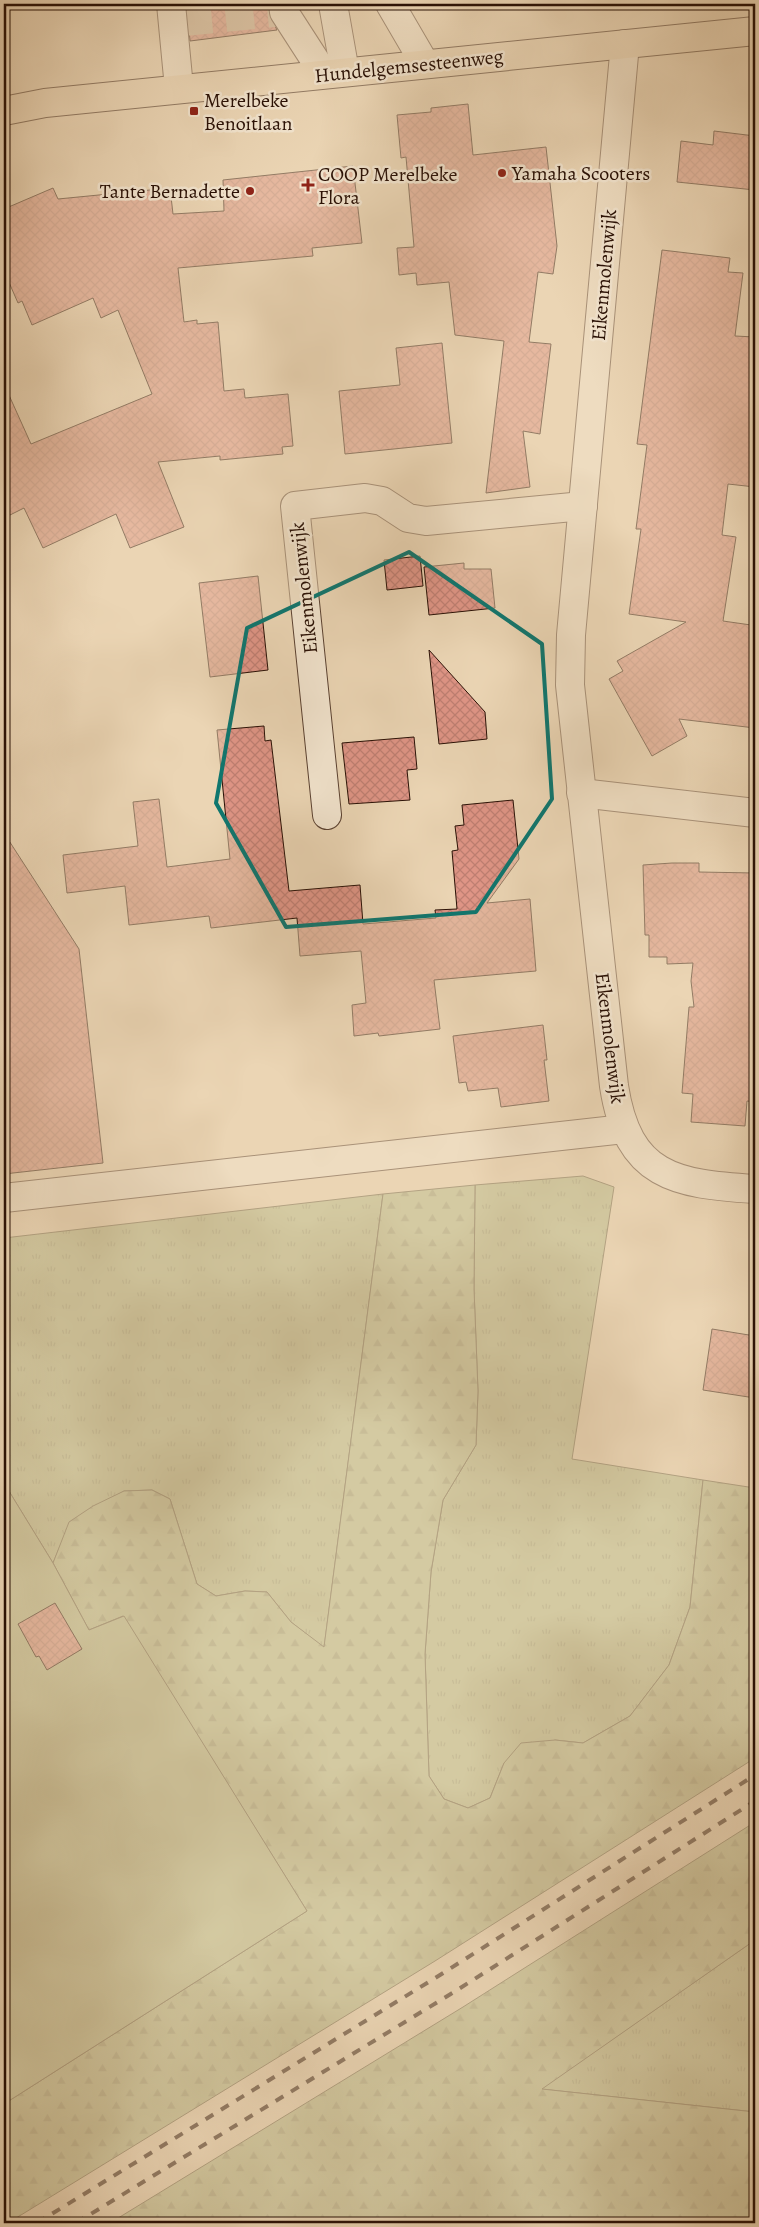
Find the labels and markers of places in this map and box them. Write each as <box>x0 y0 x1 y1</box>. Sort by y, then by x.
place label: Merelbeke Benoitlaan <box>204 87 292 137</box>
marker: Merelbeke Benoitlaan <box>188 105 200 117</box>
place label: Yamaha Scooters <box>511 160 650 187</box>
place label: COOP Merelbeke Flora <box>318 161 457 211</box>
marker: Yamaha Scooters <box>496 167 508 179</box>
place label: Tante Bernadette <box>100 178 240 205</box>
marker: COOP Merelbeke Flora <box>302 179 314 191</box>
marker: Tante Bernadette <box>244 185 256 197</box>

